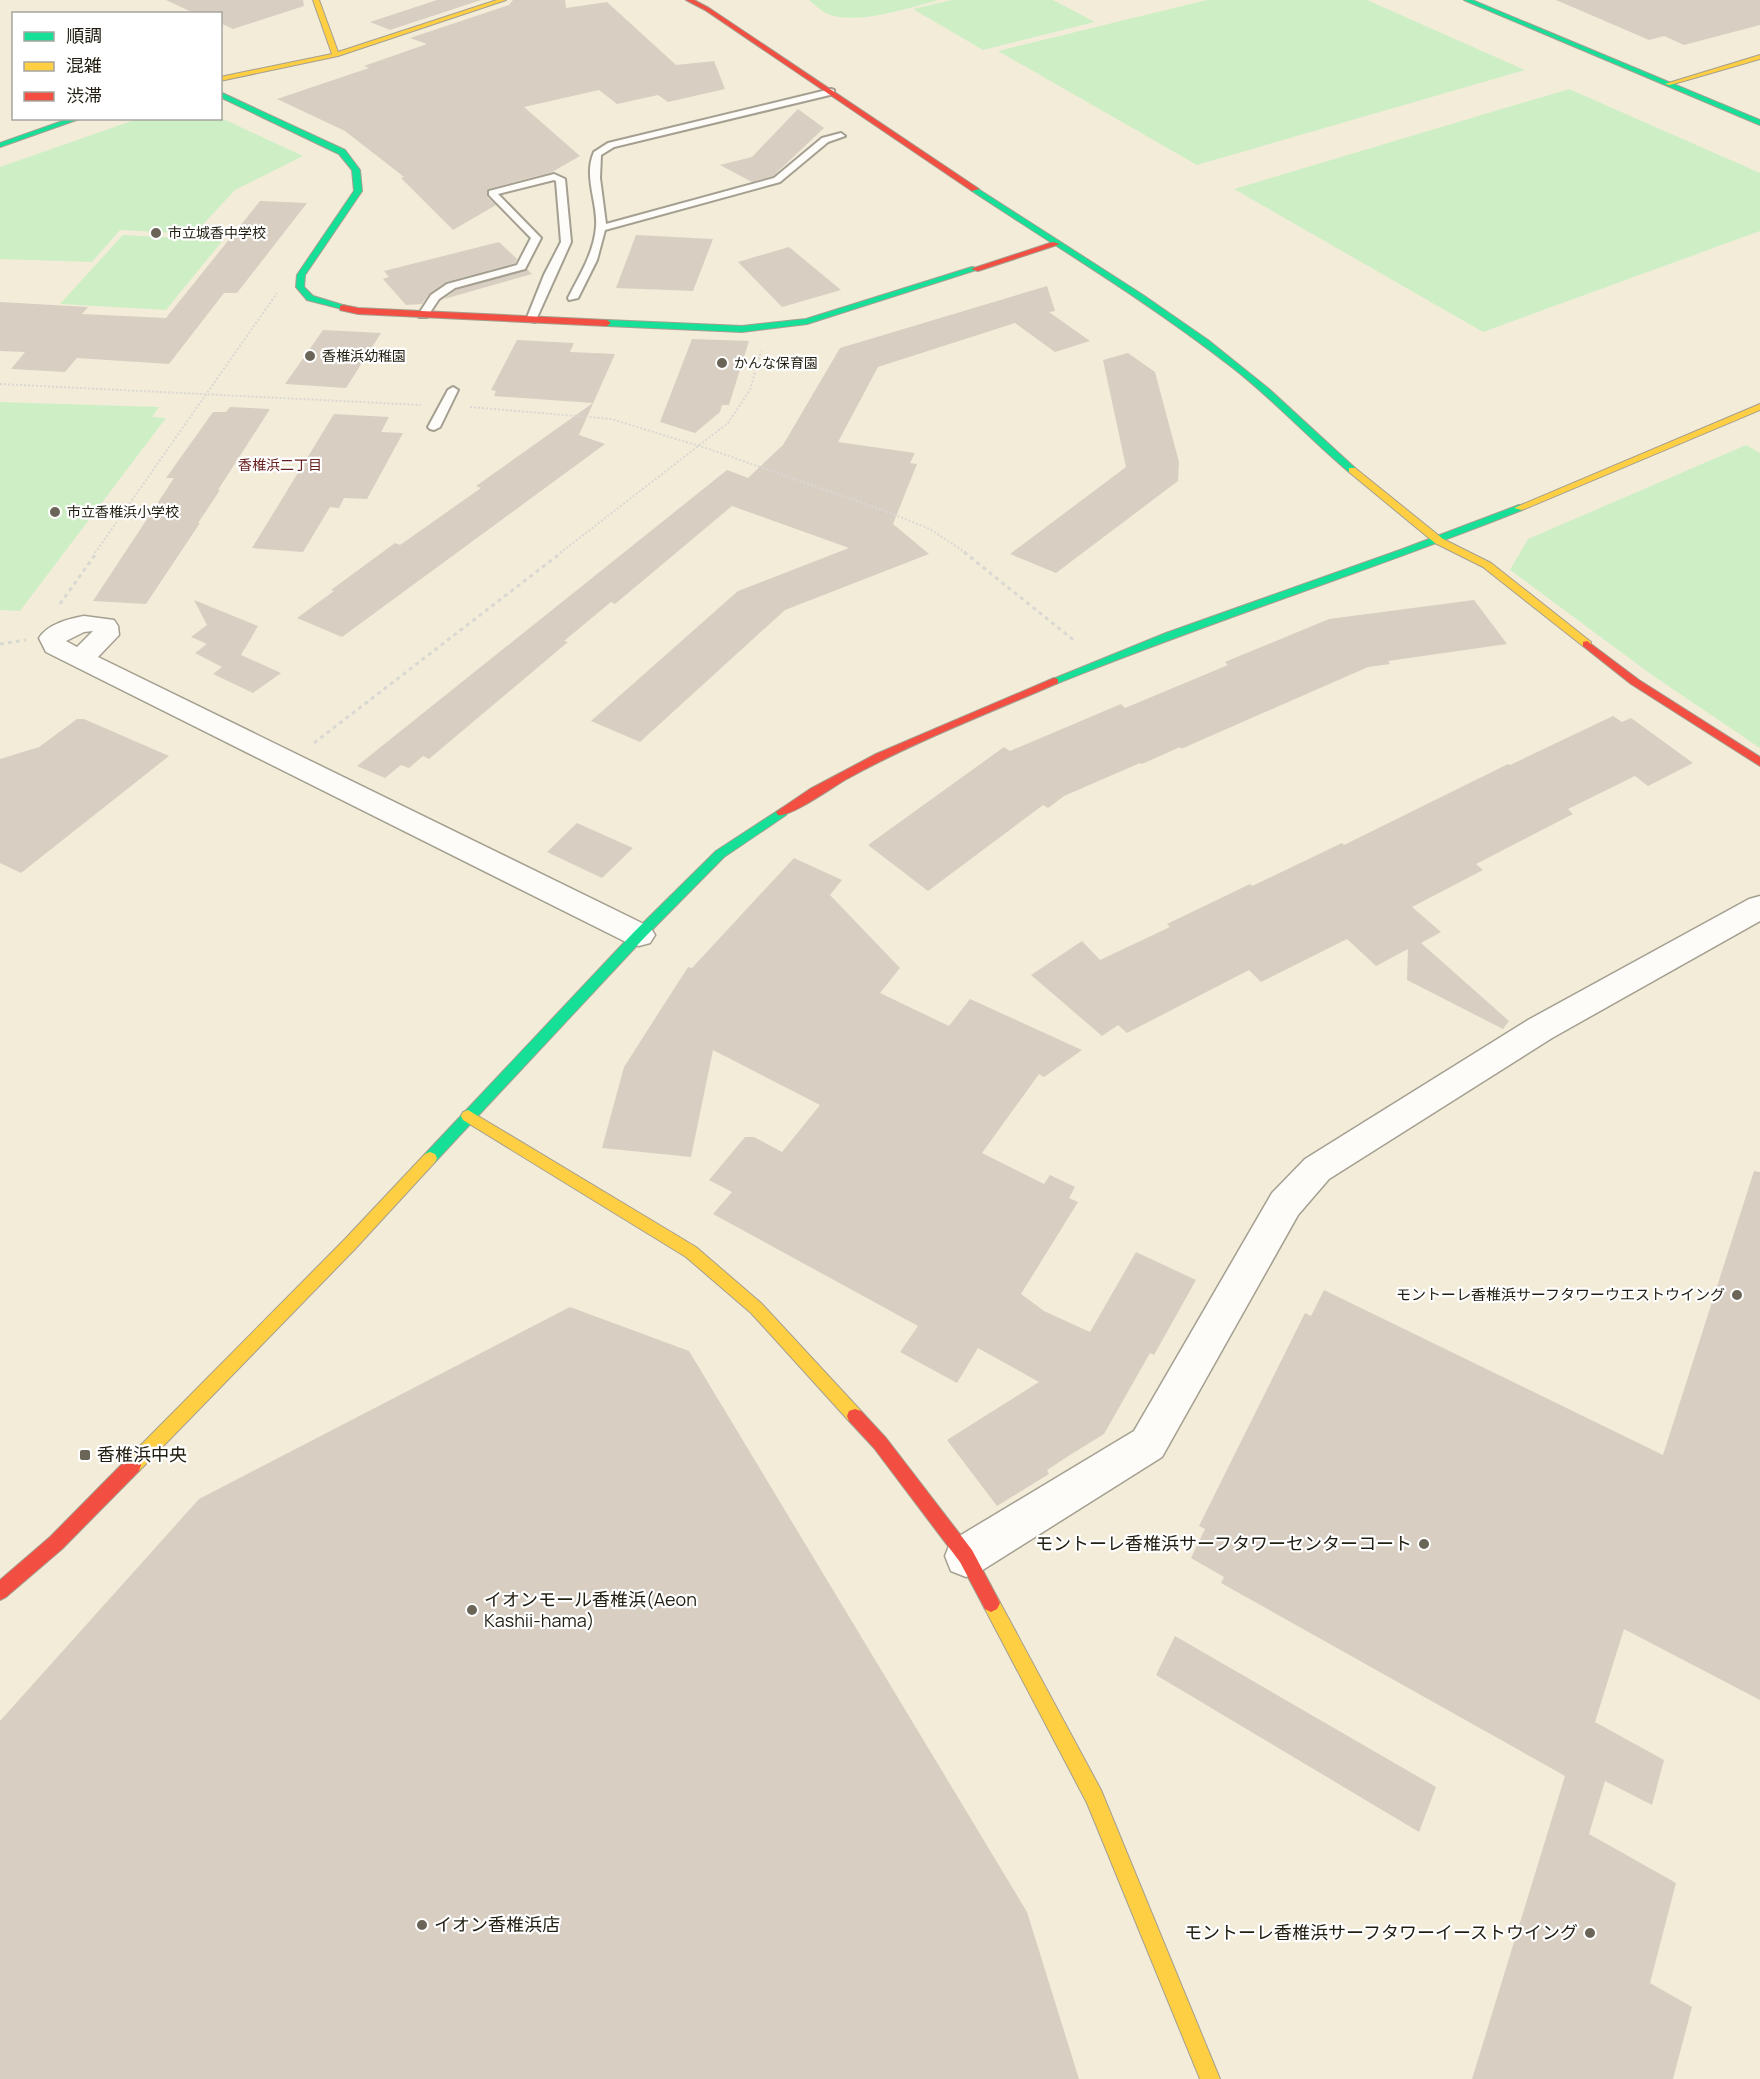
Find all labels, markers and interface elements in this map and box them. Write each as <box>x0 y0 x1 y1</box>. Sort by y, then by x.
legend <box>12 12 222 120</box>
text: 順調 <box>66 23 102 47</box>
text: 混雑 <box>66 53 102 77</box>
text: 渋滞 <box>66 83 102 107</box>
place label: 市立城香中学校 <box>168 223 266 242</box>
marker: 市立城香中学校 <box>149 226 163 240</box>
place label: 香椎浜幼稚園 <box>322 346 406 365</box>
marker: 香椎浜幼稚園 <box>303 349 317 363</box>
place label: かんな保育園 <box>734 353 818 372</box>
marker: かんな保育園 <box>715 356 729 370</box>
district label: 香椎浜二丁目 <box>238 455 322 474</box>
place label: 市立香椎浜小学校 <box>67 502 179 521</box>
marker: 市立香椎浜小学校 <box>48 505 62 519</box>
place label: モントーレ香椎浜サーフタワーウエストウイング <box>1396 1284 1725 1305</box>
marker: モントーレ香椎浜サーフタワーウエストウイング <box>1730 1288 1744 1302</box>
place label: 香椎浜中央 <box>97 1442 187 1466</box>
marker: 香椎浜中央 <box>78 1448 92 1462</box>
place label: モントーレ香椎浜サーフタワーセンターコート <box>1035 1531 1412 1555</box>
marker: モントーレ香椎浜サーフタワーセンターコート <box>1417 1537 1431 1551</box>
place label: イオンモール香椎浜(Aeon Kashii-hama) <box>484 1587 697 1632</box>
marker: イオンモール香椎浜(Aeon Kashii-hama) <box>465 1603 479 1617</box>
place label: イオン香椎浜店 <box>434 1912 560 1936</box>
marker: イオン香椎浜店 <box>415 1918 429 1932</box>
place label: モントーレ香椎浜サーフタワーイーストウイング <box>1184 1920 1578 1944</box>
marker: モントーレ香椎浜サーフタワーイーストウイング <box>1583 1926 1597 1940</box>

